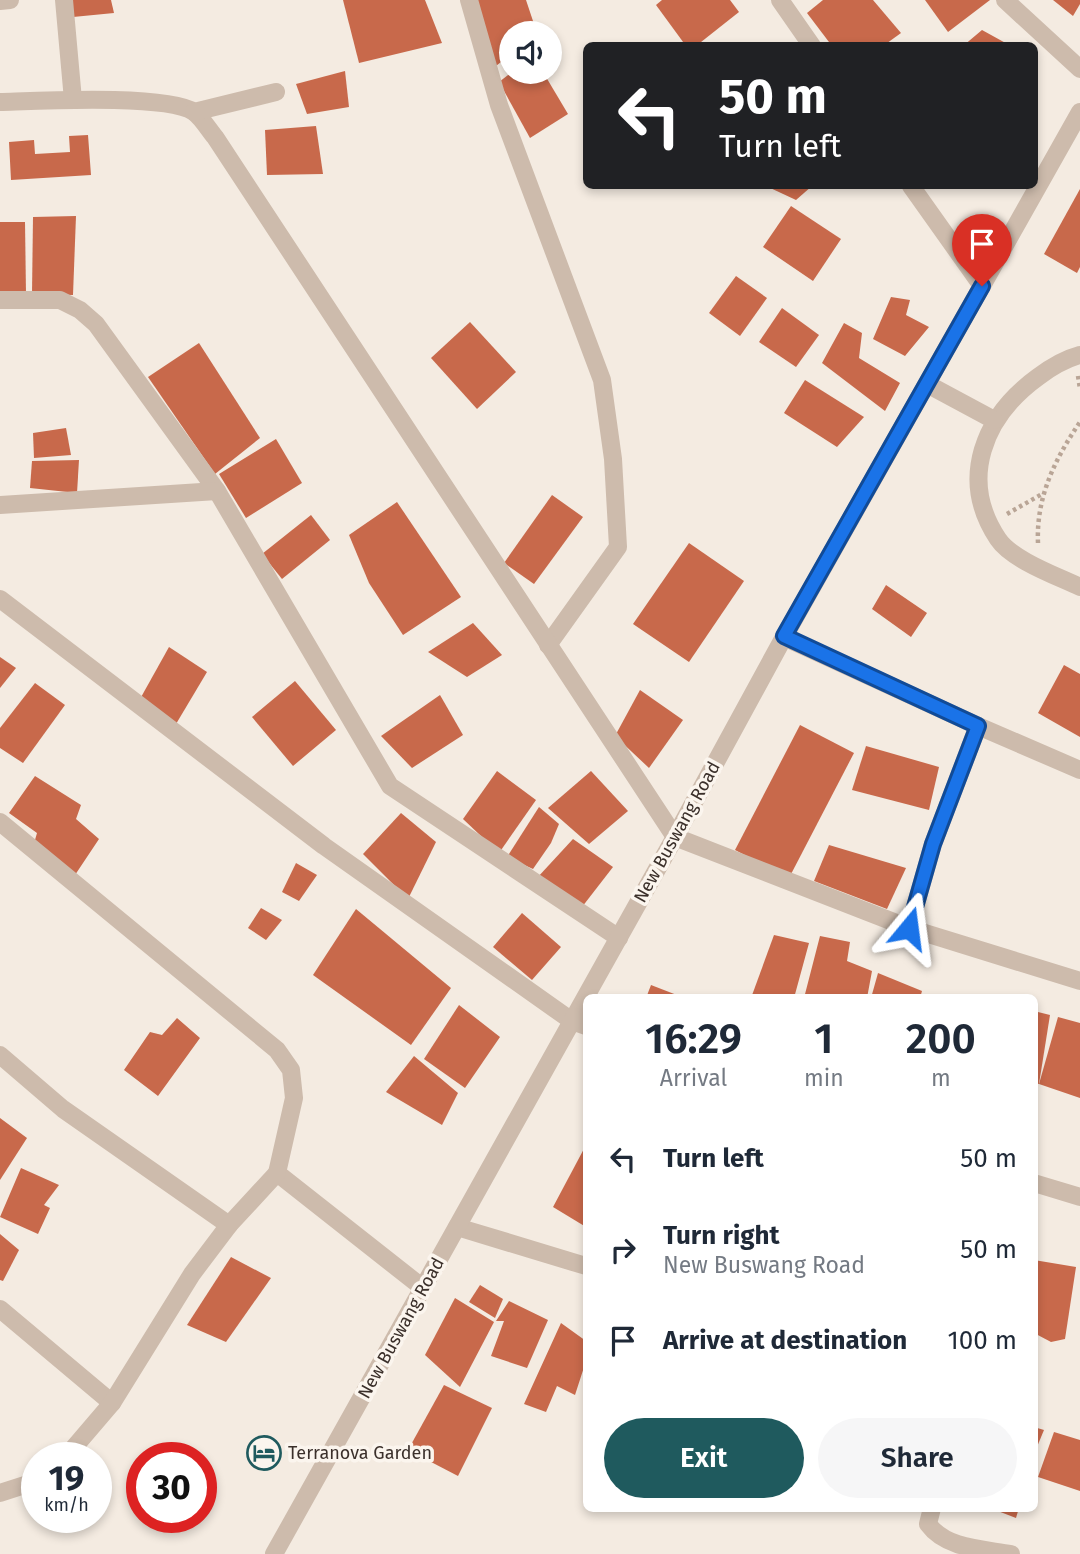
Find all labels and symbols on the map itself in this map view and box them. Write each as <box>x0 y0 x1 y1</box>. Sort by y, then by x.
pin <box>952 214 1012 286</box>
street label: New Buswang Road <box>629 758 725 906</box>
position arrow <box>872 891 946 965</box>
street label: New Buswang Road <box>353 1254 449 1402</box>
hotel icon: Terranova Garden <box>245 1434 283 1472</box>
speed limit sign: 30 <box>126 1442 217 1533</box>
place label: Terranova Garden <box>288 1442 432 1464</box>

